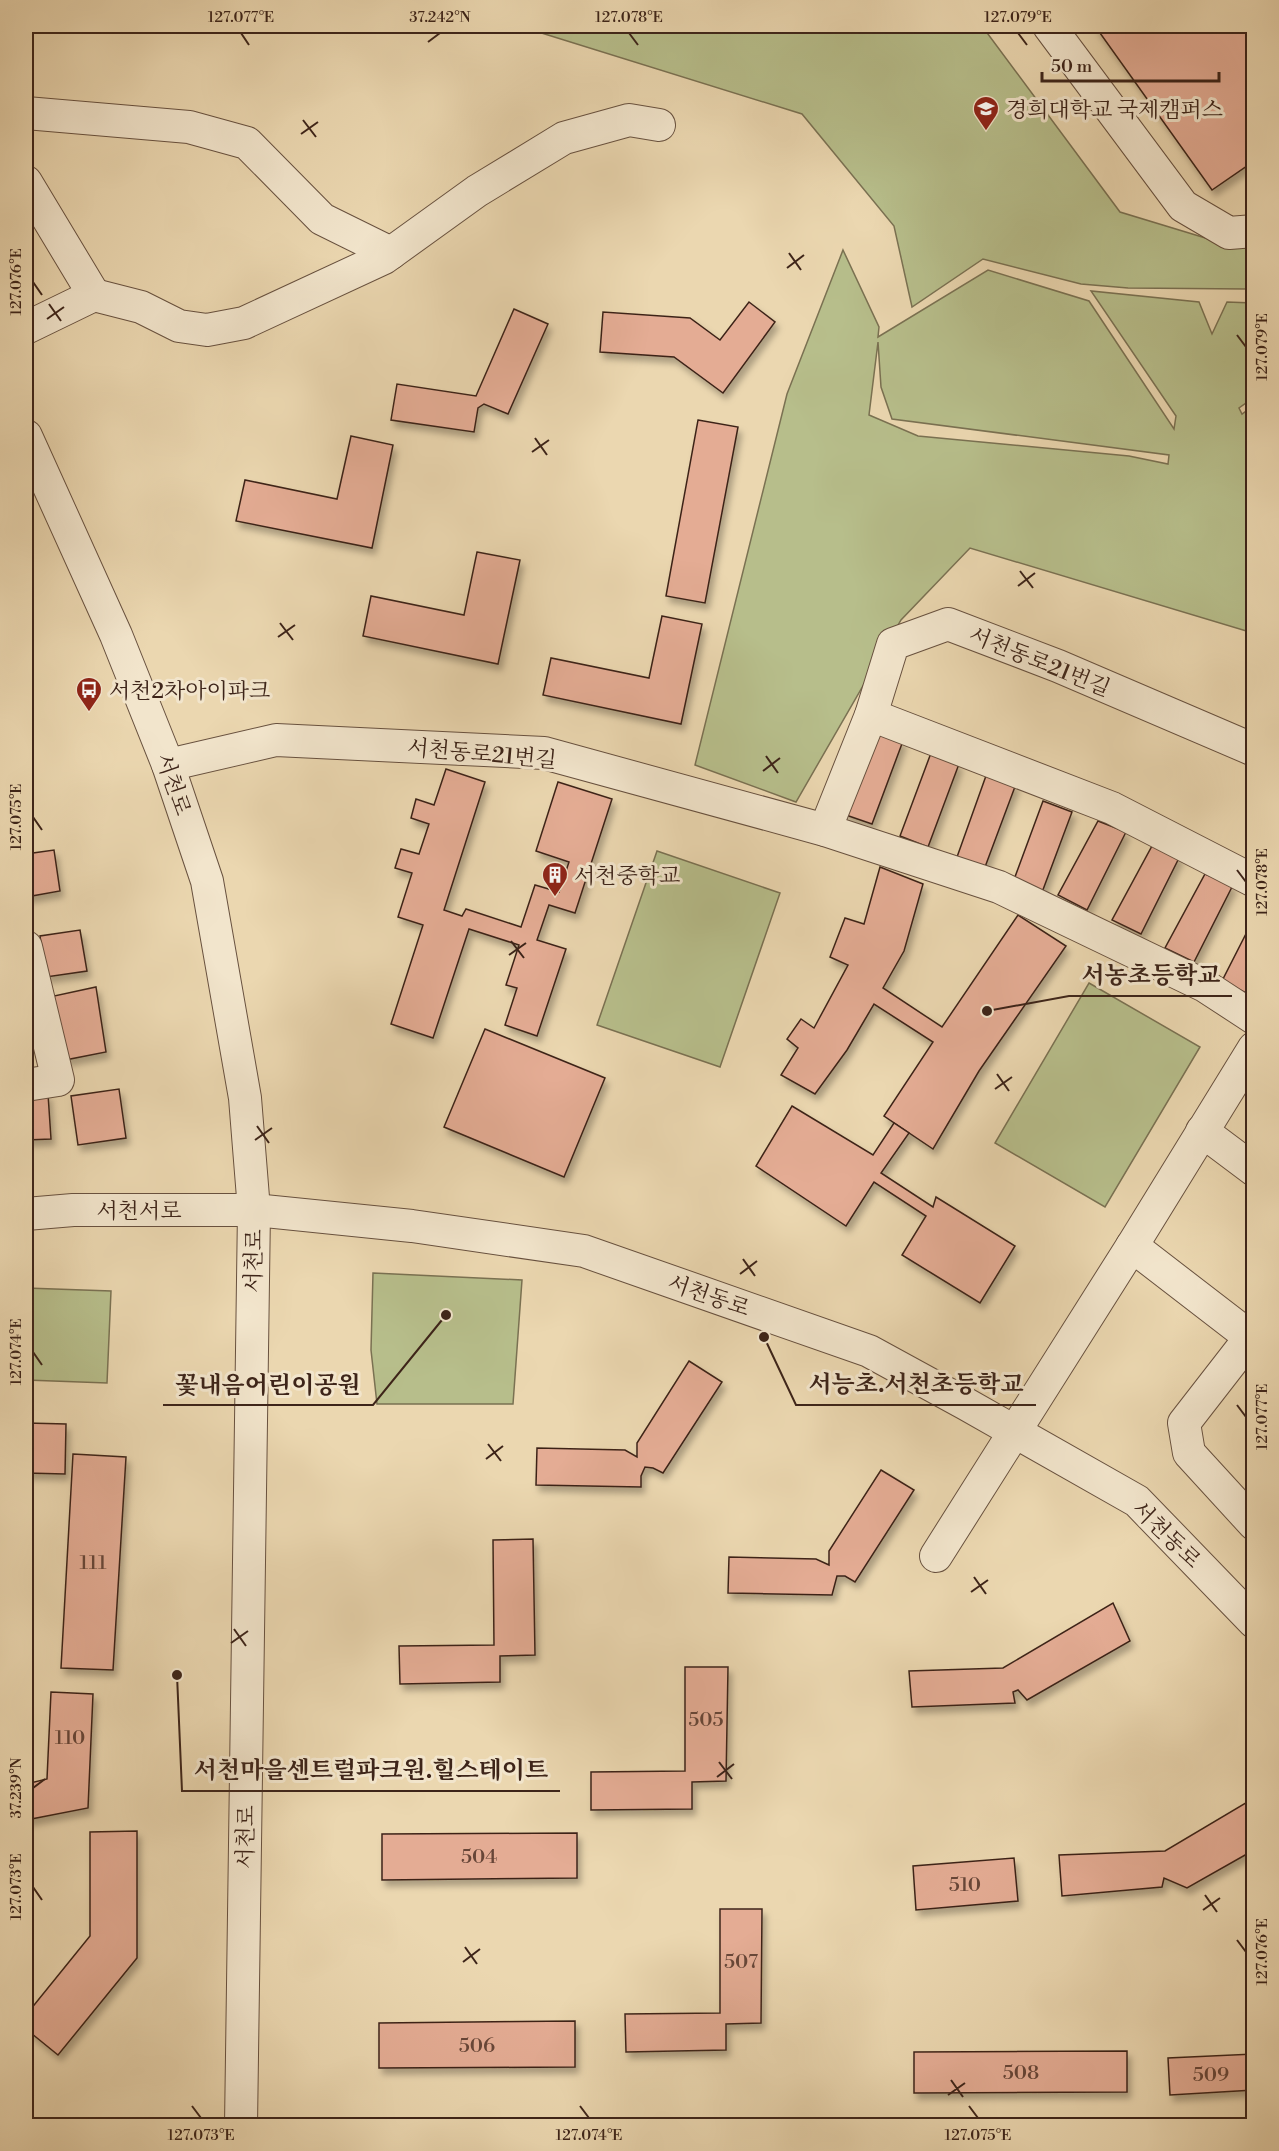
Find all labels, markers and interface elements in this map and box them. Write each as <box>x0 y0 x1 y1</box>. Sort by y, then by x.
text: 127.077°E <box>208 8 274 27</box>
text: 37.242°N <box>409 8 471 27</box>
text: 127.078°E <box>595 8 663 27</box>
text: 127.079°E <box>984 8 1052 27</box>
scale bar <box>1042 45 1219 83</box>
text: 50 m <box>1051 55 1093 78</box>
school or university icon: 경희대학교 국제캠퍼스 <box>971 94 1001 132</box>
place label: 경희대학교 국제캠퍼스 <box>1006 97 1223 124</box>
text: 127.076°E <box>7 248 26 316</box>
text: 127.079°E <box>1253 313 1272 381</box>
street label: 서천동로21번길 <box>965 622 1114 703</box>
bus stop icon: 서천2차아이파크 <box>74 675 104 713</box>
place label: 서천2차아이파크 <box>109 678 270 705</box>
street label: 서천동로21번길 <box>406 735 558 774</box>
street label: 서천로 <box>149 750 196 819</box>
text: 127.075°E <box>7 784 26 850</box>
text: 127.078°E <box>1253 848 1272 916</box>
building icon: 서천중학교 <box>540 860 570 898</box>
place label: 서천중학교 <box>574 863 680 890</box>
callout: 서농초등학교 <box>1069 954 1232 996</box>
text: 서농초등학교 <box>1081 961 1221 991</box>
street label: 서천서로 <box>96 1198 182 1225</box>
street label: 서천로 <box>240 1229 269 1293</box>
street label: 서천동로 <box>664 1270 753 1323</box>
text: 127.074°E <box>7 1318 26 1386</box>
callout: 꽃내음어린이공원 <box>163 1363 373 1405</box>
callout: 서능초.서천초등학교 <box>796 1363 1036 1405</box>
text: 서능초.서천초등학교 <box>808 1370 1024 1400</box>
text: 꽃내음어린이공원 <box>175 1371 361 1401</box>
text: 127.077°E <box>1253 1384 1272 1450</box>
street label: 서천동로 <box>1126 1496 1206 1574</box>
house number: 111 <box>79 1551 107 1576</box>
house number: 505 <box>688 1708 724 1733</box>
house number: 110 <box>55 1726 85 1751</box>
callout: 서천마을센트럴파크원.힐스테이트 <box>182 1749 560 1791</box>
text: 서천마을센트럴파크원.힐스테이트 <box>194 1756 548 1786</box>
text: 37.239°N <box>7 1757 26 1819</box>
street label: 서천로 <box>232 1805 261 1869</box>
house number: 504 <box>461 1845 497 1870</box>
text: 127.073°E <box>7 1853 26 1921</box>
house number: 510 <box>949 1873 981 1898</box>
text: 127.076°E <box>1253 1918 1272 1986</box>
house number: 507 <box>724 1950 758 1975</box>
house number: 506 <box>459 2034 495 2059</box>
house number: 508 <box>1003 2061 1039 2086</box>
house number: 509 <box>1193 2063 1229 2088</box>
text: 127.073°E <box>167 2126 235 2145</box>
text: 127.074°E <box>555 2126 623 2145</box>
text: 127.075°E <box>945 2126 1011 2145</box>

